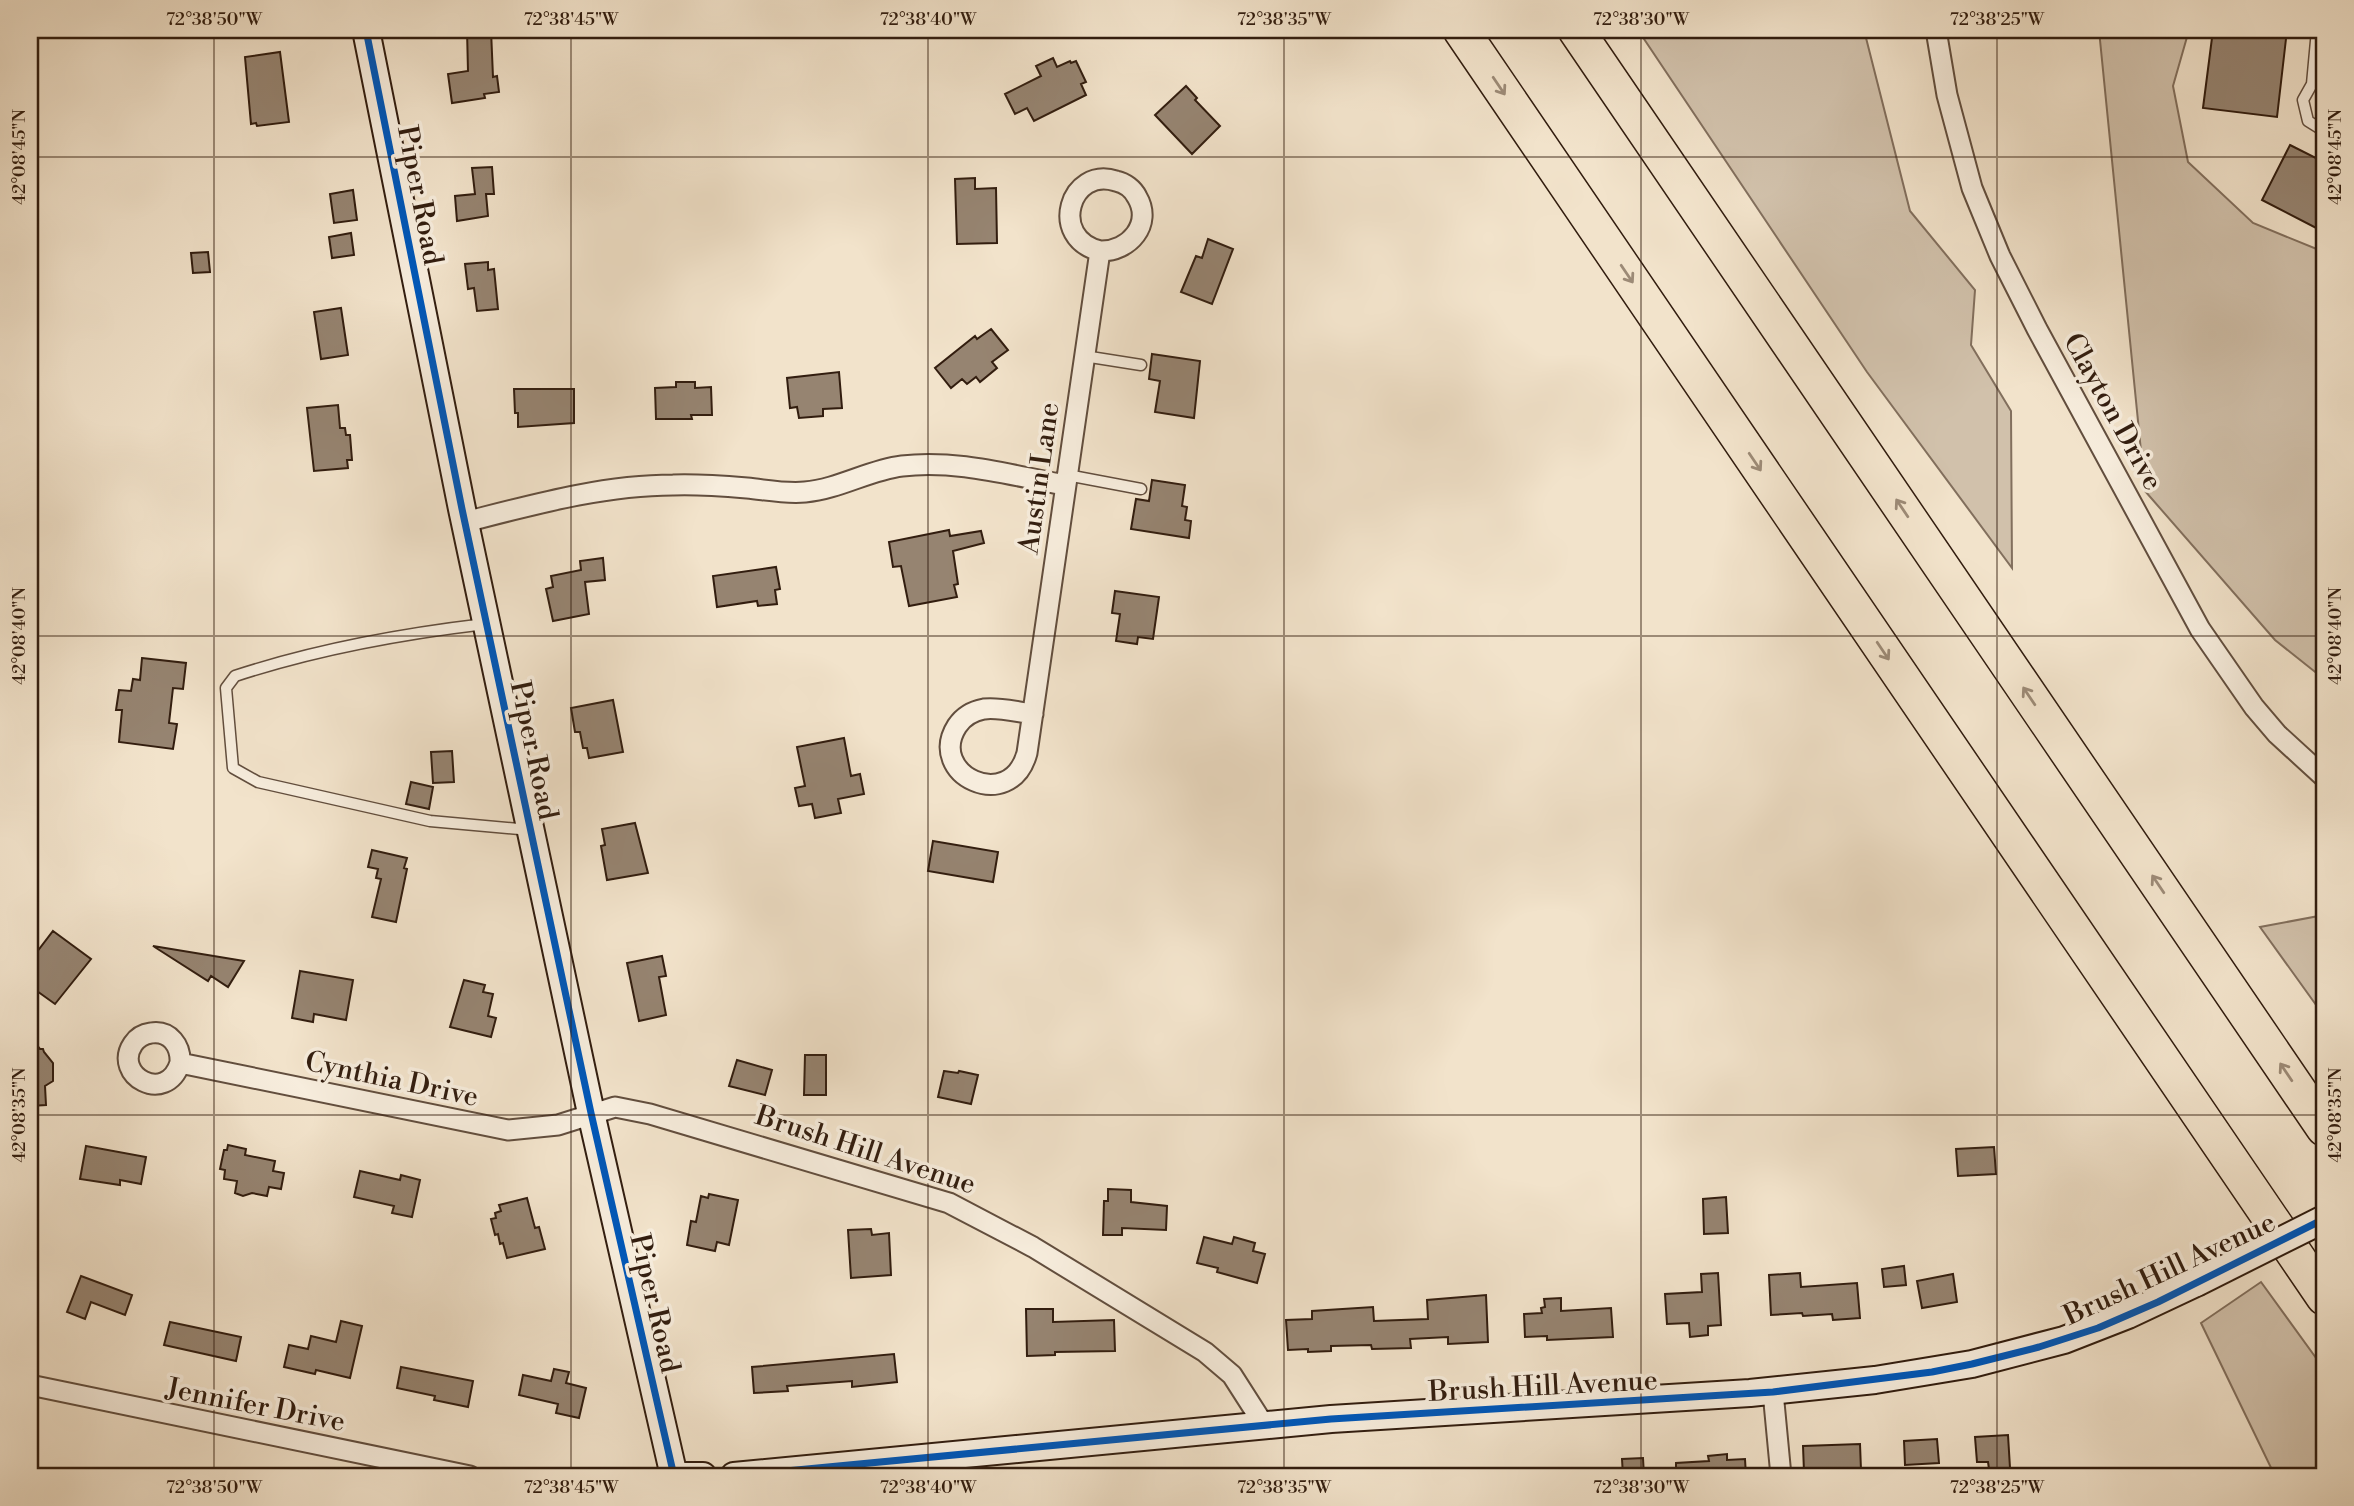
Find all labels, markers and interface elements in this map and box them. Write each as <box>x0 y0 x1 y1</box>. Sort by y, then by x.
text: 72°38'50"W <box>166 8 263 31</box>
text: 72°38'45"W <box>524 8 619 31</box>
text: 72°38'40"W <box>880 8 977 31</box>
text: 72°38'35"W <box>1237 8 1332 31</box>
text: 72°38'30"W <box>1593 8 1690 31</box>
text: 72°38'25"W <box>1950 8 2045 31</box>
one-way arrow <box>1492 76 1507 95</box>
text: 42°08'45"N <box>8 109 31 205</box>
text: 42°08'45"N <box>2324 109 2347 205</box>
street label: Piper Road <box>389 122 450 268</box>
one-way arrow <box>1620 264 1635 283</box>
street label: Clayton Drive <box>2055 327 2170 496</box>
street label: Austin Lane <box>1011 400 1067 557</box>
one-way arrow <box>1748 452 1763 471</box>
one-way arrow <box>1894 499 1909 518</box>
text: 42°08'40"N <box>8 587 31 685</box>
text: 42°08'40"N <box>2324 587 2347 685</box>
one-way arrow <box>1876 641 1890 660</box>
street label: Piper Road <box>502 677 565 823</box>
one-way arrow <box>2022 687 2036 706</box>
one-way arrow <box>2150 875 2165 894</box>
street label: Cynthia Drive <box>302 1044 482 1115</box>
one-way arrow <box>2279 1063 2293 1082</box>
text: 42°08'35"N <box>8 1067 31 1162</box>
text: 42°08'35"N <box>2324 1067 2347 1162</box>
street label: Brush Hill Avenue <box>750 1098 980 1203</box>
street label: Brush Hill Avenue <box>2057 1205 2281 1334</box>
street label: Piper Road <box>622 1230 688 1376</box>
street label: Brush Hill Avenue <box>1427 1363 1659 1410</box>
street label: Jennifer Drive <box>162 1371 348 1440</box>
text: 72°38'50"W <box>166 1476 263 1499</box>
text: 72°38'45"W <box>524 1476 619 1499</box>
text: 72°38'40"W <box>880 1476 977 1499</box>
text: 72°38'35"W <box>1237 1476 1332 1499</box>
text: 72°38'30"W <box>1593 1476 1690 1499</box>
text: 72°38'25"W <box>1950 1476 2045 1499</box>

